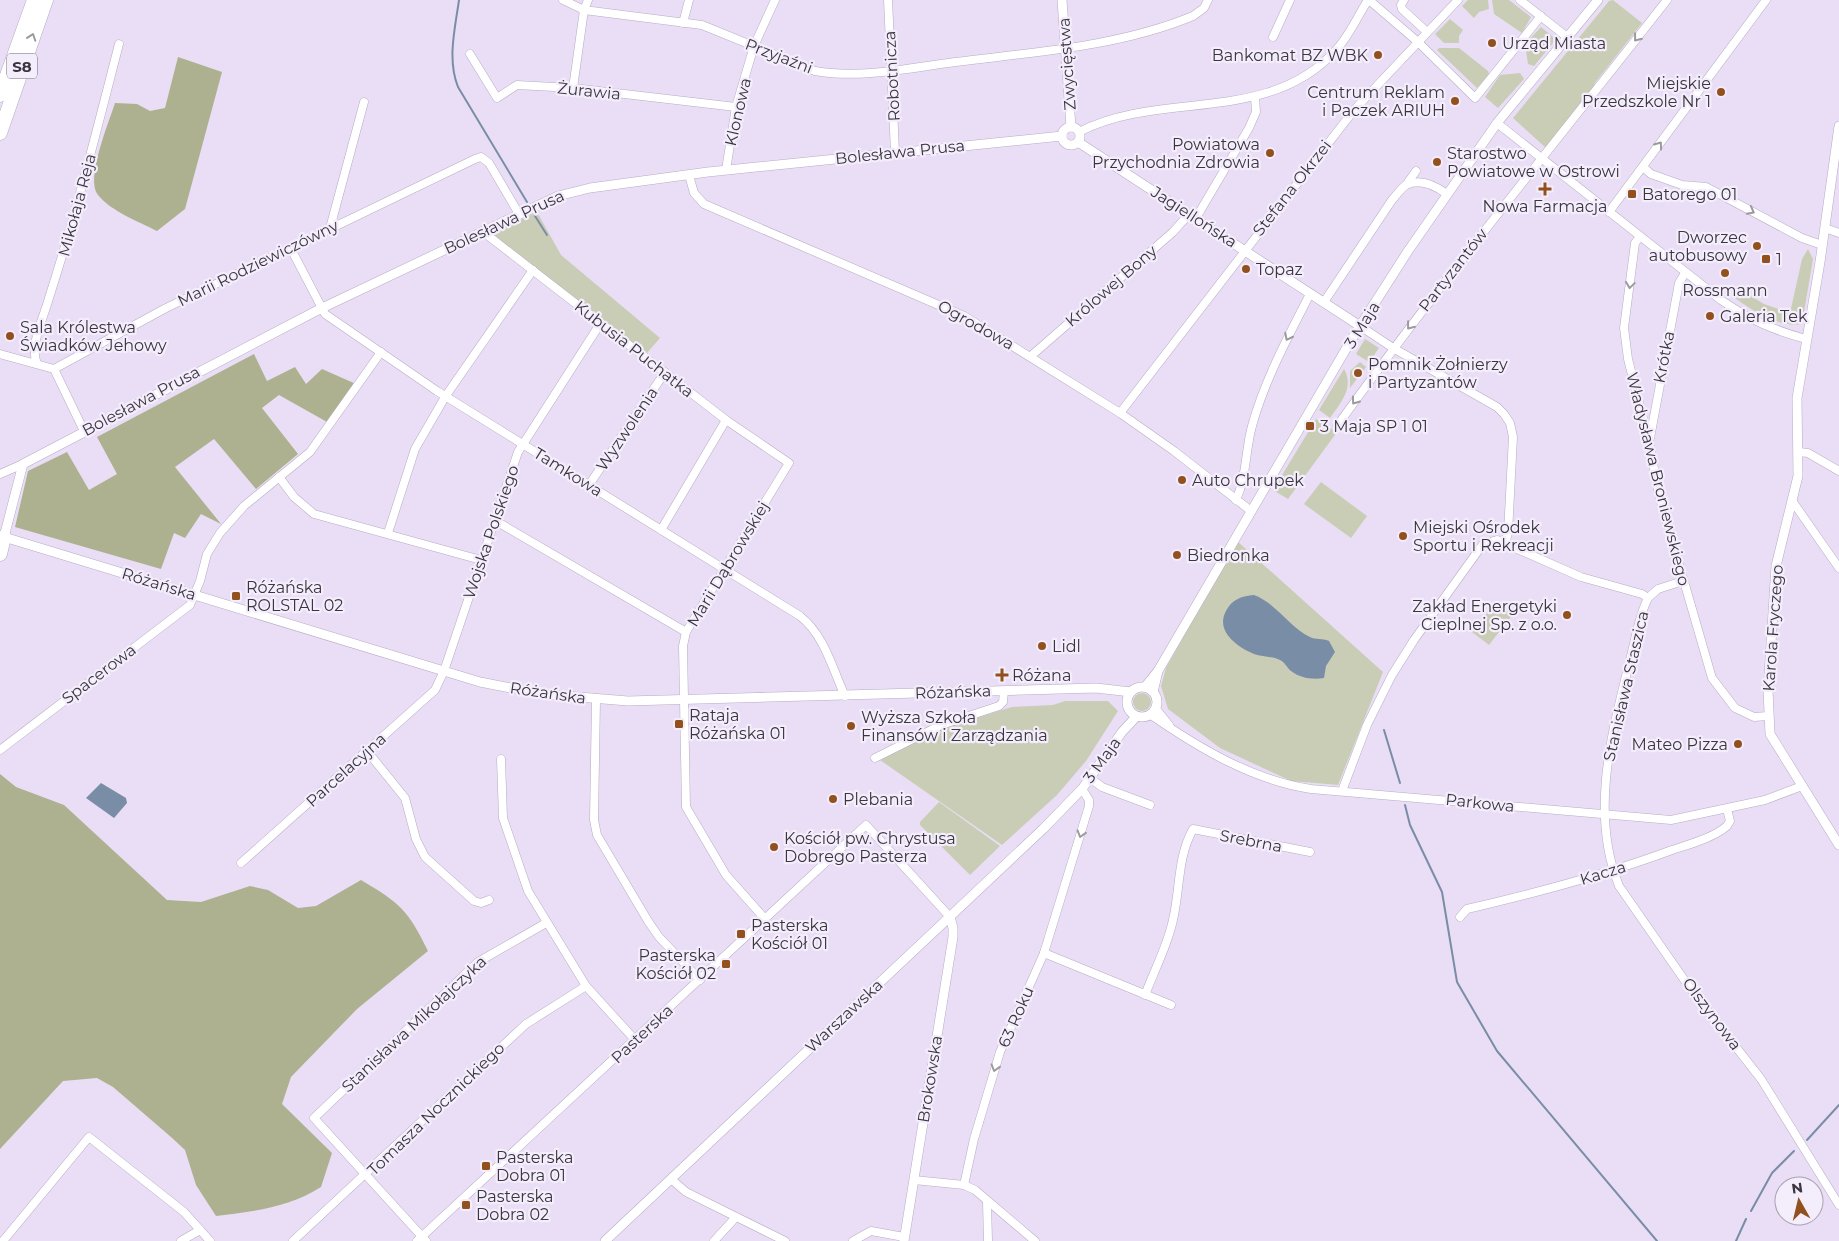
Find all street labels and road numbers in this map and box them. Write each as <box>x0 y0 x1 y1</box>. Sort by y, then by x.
street label: Zwycięstwa <box>1054 17 1080 111</box>
street label: Robotnicza <box>880 30 904 122</box>
street label: Przyjaźni <box>743 34 815 78</box>
road number: S8 <box>7 54 37 78</box>
street label: Klonowa <box>721 76 755 148</box>
street label: Żurawia <box>556 78 622 104</box>
street label: Bolesława Prusa <box>834 136 966 168</box>
street label: Stefana Okrzei <box>1249 136 1335 240</box>
street label: Mikołaja Reja <box>54 151 100 259</box>
street label: Jagiellońska <box>1147 182 1240 252</box>
street label: Bolesława Prusa <box>441 186 567 258</box>
street label: Marii Rodziewiczówny <box>174 216 342 310</box>
street label: Partyzantów <box>1415 225 1491 315</box>
street label: Królowej Bony <box>1061 241 1161 331</box>
street label: Ogrodowa <box>934 296 1018 354</box>
street label: Kubusia Puchatka <box>571 297 697 401</box>
street label: 3 Maja <box>1340 298 1384 352</box>
street label: Krótka <box>1650 329 1678 385</box>
street label: Bolesława Prusa <box>79 362 203 440</box>
street label: Władysława Broniewskiego <box>1622 370 1694 588</box>
street label: Wyzwolenia <box>592 384 662 474</box>
street label: Tamkowa <box>530 443 606 501</box>
street label: Wojska Polskiego <box>459 463 523 601</box>
street label: Marii Dąbrowskiej <box>683 498 773 630</box>
street label: Różańska <box>120 564 198 604</box>
street label: Karola Fryczego <box>1759 564 1787 692</box>
street label: Stanisława Staszica <box>1599 609 1653 763</box>
street label: Spacerowa <box>58 640 140 708</box>
street label: Różańska <box>509 678 587 708</box>
street label: Różańska <box>914 681 992 703</box>
street label: Parcelacyjna <box>302 729 390 811</box>
street label: 3 Maja <box>1079 733 1125 787</box>
street label: Parkowa <box>1445 790 1515 816</box>
street label: Srebrna <box>1218 826 1284 856</box>
street label: Kacza <box>1578 857 1628 889</box>
street label: Stanisława Mikołajczyka <box>338 952 490 1096</box>
street label: Olszynowa <box>1679 974 1745 1054</box>
street label: Warszawska <box>801 975 887 1057</box>
street label: 63 Roku <box>994 984 1038 1050</box>
street label: Pasterska <box>607 1001 677 1067</box>
street label: Brokowska <box>914 1034 946 1124</box>
street label: Tomasza Nocznickiego <box>364 1039 508 1179</box>

